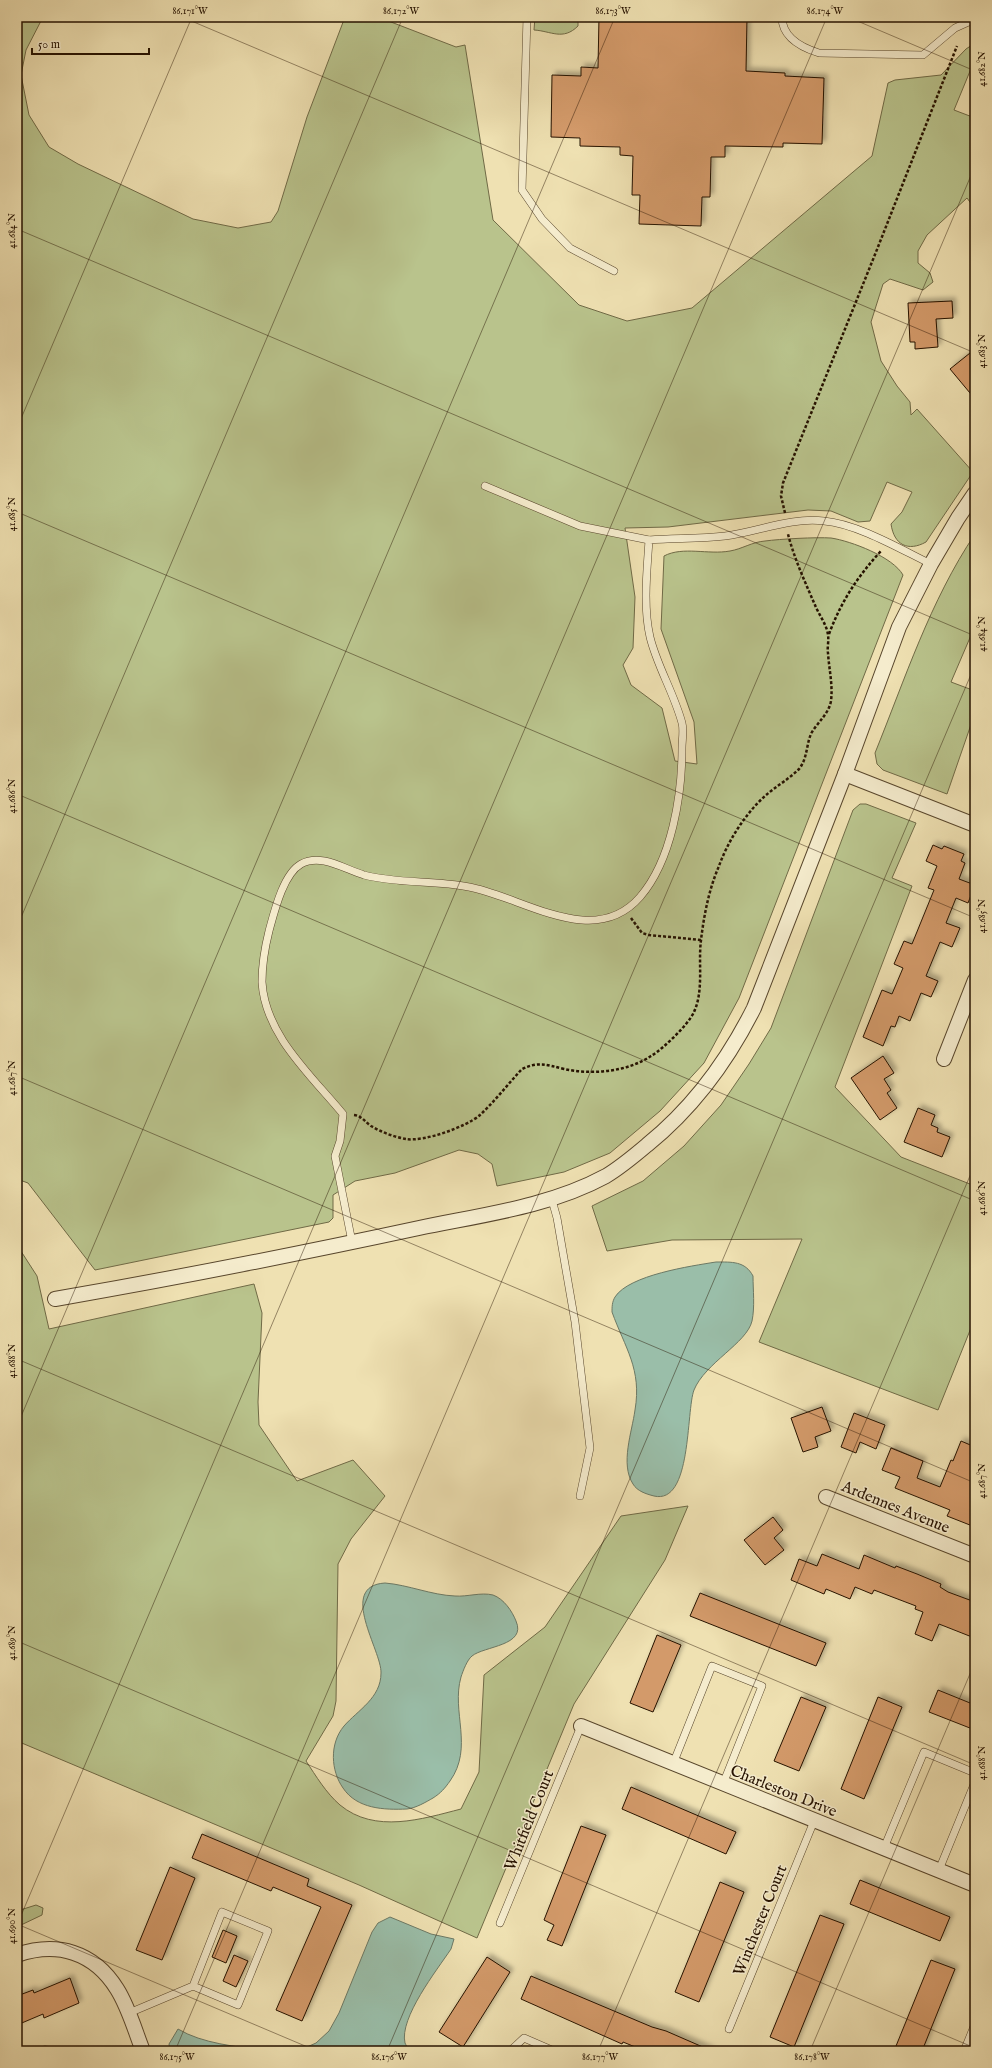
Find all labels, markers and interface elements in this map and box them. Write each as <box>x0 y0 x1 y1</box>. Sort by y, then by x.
text: 86.171°W <box>172 5 208 18</box>
text: 86.172°W <box>383 5 420 18</box>
text: 86.173°W <box>595 5 631 18</box>
text: 86.174°W <box>807 5 844 18</box>
scale bar <box>32 30 149 56</box>
text: 50 m <box>38 37 60 52</box>
text: 41.682°N <box>976 51 989 87</box>
text: 41.684°N <box>6 213 19 249</box>
text: 41.683°N <box>976 333 989 368</box>
text: 41.685°N <box>6 496 19 531</box>
text: 41.684°N <box>976 616 989 652</box>
text: 41.686°N <box>6 778 19 813</box>
text: 41.685°N <box>976 898 989 933</box>
text: 41.687°N <box>6 1060 19 1096</box>
text: 41.686°N <box>976 1180 989 1215</box>
text: 41.688°N <box>6 1343 19 1378</box>
text: 41.687°N <box>976 1463 989 1499</box>
street label: Ardennes Avenue <box>837 1477 952 1539</box>
text: 41.689°N <box>6 1625 19 1661</box>
text: 41.688°N <box>976 1745 989 1780</box>
street label: Charleston Drive <box>727 1761 840 1822</box>
street label: Whitfield Court <box>501 1767 559 1874</box>
street label: Winchester Court <box>729 1862 792 1979</box>
text: 41.690°N <box>6 1908 19 1944</box>
text: 86.175°W <box>159 2051 195 2064</box>
text: 86.176°W <box>371 2051 407 2064</box>
text: 86.177°W <box>582 2051 618 2064</box>
text: 86.178°W <box>794 2051 830 2064</box>

